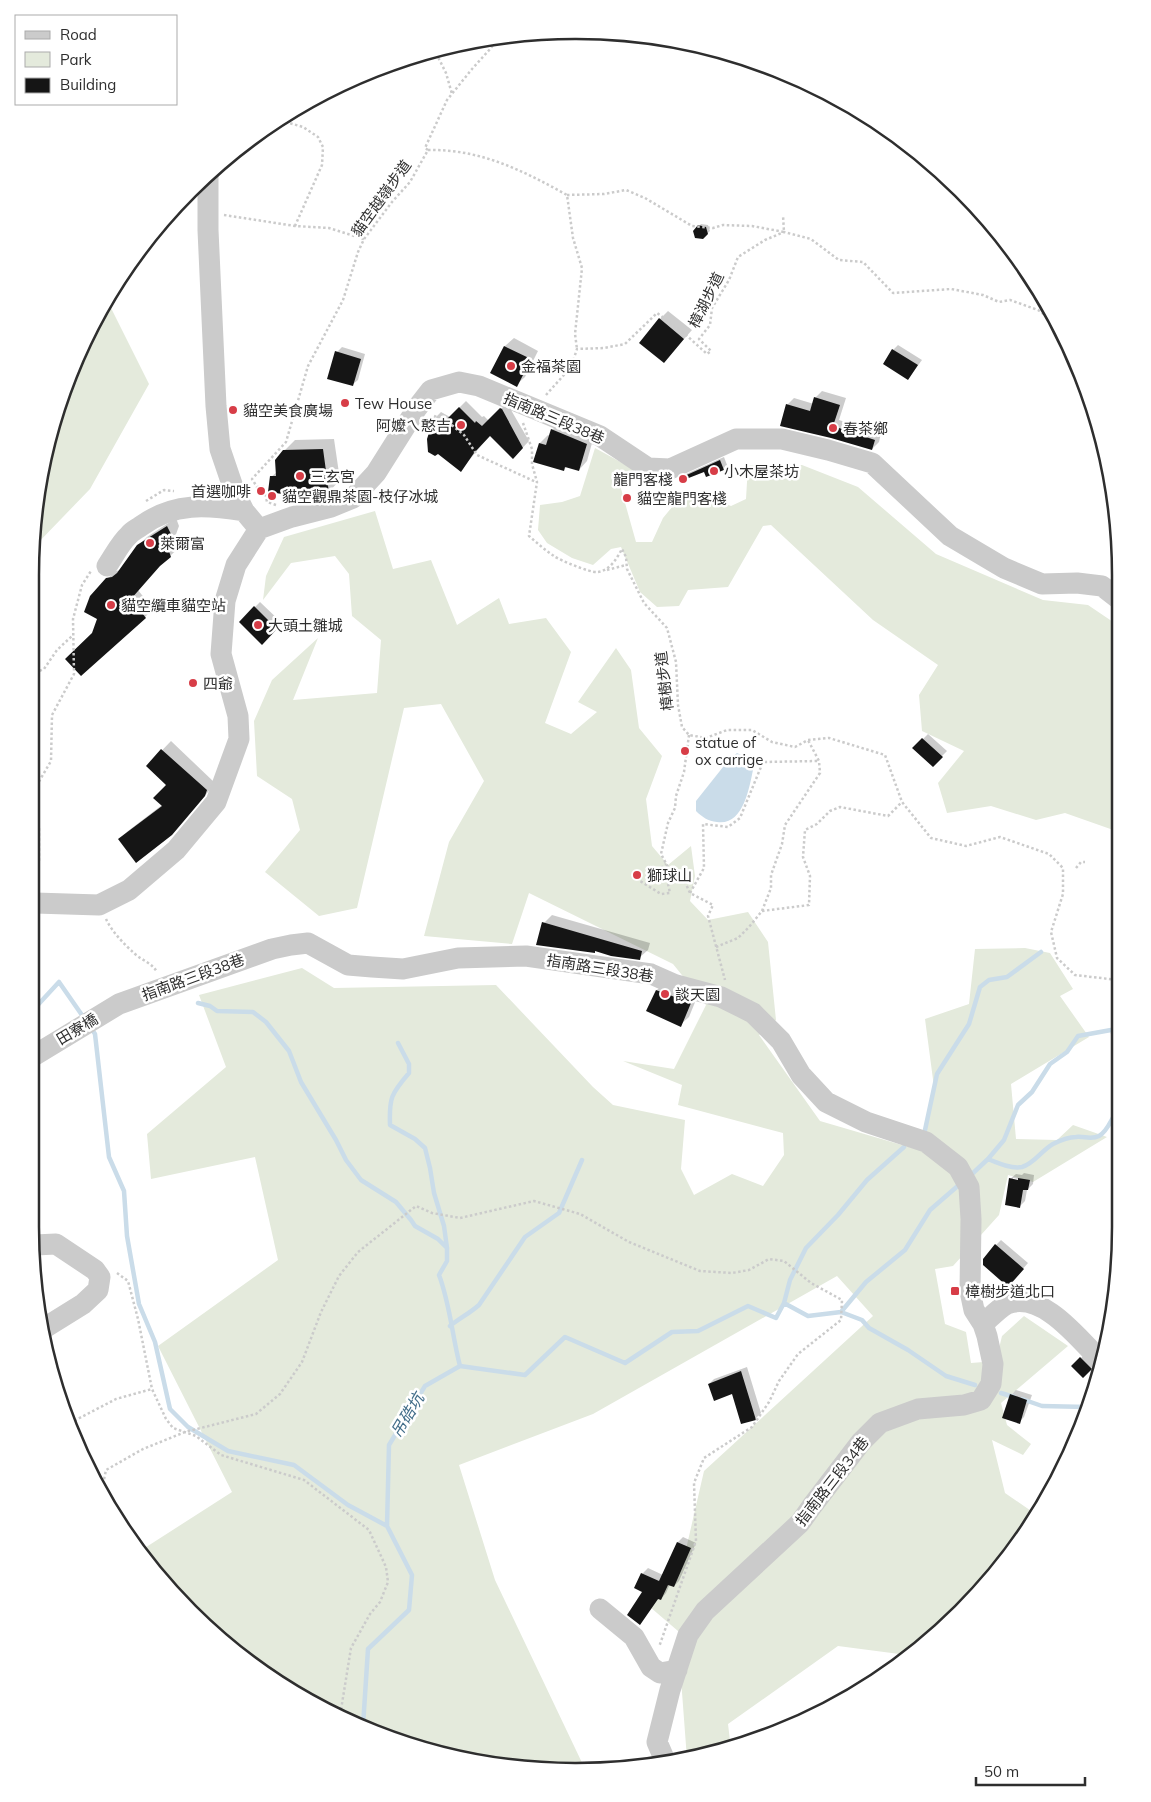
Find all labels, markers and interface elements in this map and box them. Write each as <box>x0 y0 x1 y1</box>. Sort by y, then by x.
legend <box>15 15 178 105</box>
text: Road <box>60 25 97 44</box>
text: Park <box>60 50 92 69</box>
text: Building <box>60 75 116 94</box>
street label: 貓空越嶺步道 <box>347 156 415 240</box>
street label: 樟湖步道 <box>684 269 728 331</box>
place label: 金福茶園 <box>521 357 581 376</box>
marker: 金福茶園 <box>505 360 517 372</box>
street label: 指南路三段38巷 <box>501 388 607 448</box>
place label: Tew House <box>355 394 432 413</box>
marker: Tew House <box>339 397 351 409</box>
place label: 貓空美食廣場 <box>243 401 333 420</box>
marker: 貓空美食廣場 <box>227 404 239 416</box>
place label: 阿嬤ㄟ憨吉 <box>376 416 451 435</box>
marker: 阿嬤ㄟ憨吉 <box>455 419 467 431</box>
place label: 春茶鄉 <box>843 419 888 438</box>
marker: 春茶鄉 <box>827 422 839 434</box>
place label: 小木屋茶坊 <box>724 462 799 481</box>
marker: 小木屋茶坊 <box>708 465 720 477</box>
place label: 三玄宮 <box>310 467 355 486</box>
marker: 三玄宮 <box>294 470 306 482</box>
place label: 龍門客棧 <box>613 470 673 489</box>
marker: 龍門客棧 <box>677 473 689 485</box>
place label: 首選咖啡 <box>191 482 251 501</box>
marker: 首選咖啡 <box>255 485 267 497</box>
place label: 貓空觀鼎茶園-枝仔冰城 <box>282 487 438 506</box>
place label: 貓空龍門客棧 <box>637 489 727 508</box>
marker: 貓空觀鼎茶園-枝仔冰城 <box>266 490 278 502</box>
marker: 貓空龍門客棧 <box>621 492 633 504</box>
place label: 萊爾富 <box>160 534 205 553</box>
marker: 萊爾富 <box>144 537 156 549</box>
place label: 貓空纜車貓空站 <box>121 596 226 615</box>
marker: 貓空纜車貓空站 <box>105 599 117 611</box>
place label: 大頭土雛城 <box>268 616 343 635</box>
marker: 大頭土雛城 <box>252 619 264 631</box>
street label: 樟樹步道 <box>651 650 677 712</box>
place label: 四爺 <box>203 674 233 693</box>
marker: 四爺 <box>187 677 199 689</box>
place label: statue of ox carrige <box>695 733 763 769</box>
marker: statue of ox carrige <box>679 745 691 757</box>
place label: 獅球山 <box>647 866 692 885</box>
marker: 獅球山 <box>631 869 643 881</box>
street label: 指南路三段38巷 <box>139 950 247 1004</box>
street label: 指南路三段38巷 <box>545 950 655 986</box>
place label: 談天園 <box>675 985 720 1004</box>
marker: 談天園 <box>659 988 671 1000</box>
street label: 田寮橋 <box>53 1009 101 1049</box>
place label: 樟樹步道北口 <box>965 1282 1055 1301</box>
marker: 樟樹步道北口 <box>949 1285 961 1297</box>
water label: 吊硞坑 <box>386 1388 429 1441</box>
street label: 指南路三段34巷 <box>791 1433 873 1529</box>
scale bar <box>976 1754 1085 1786</box>
text: 50 m <box>984 1762 1019 1781</box>

